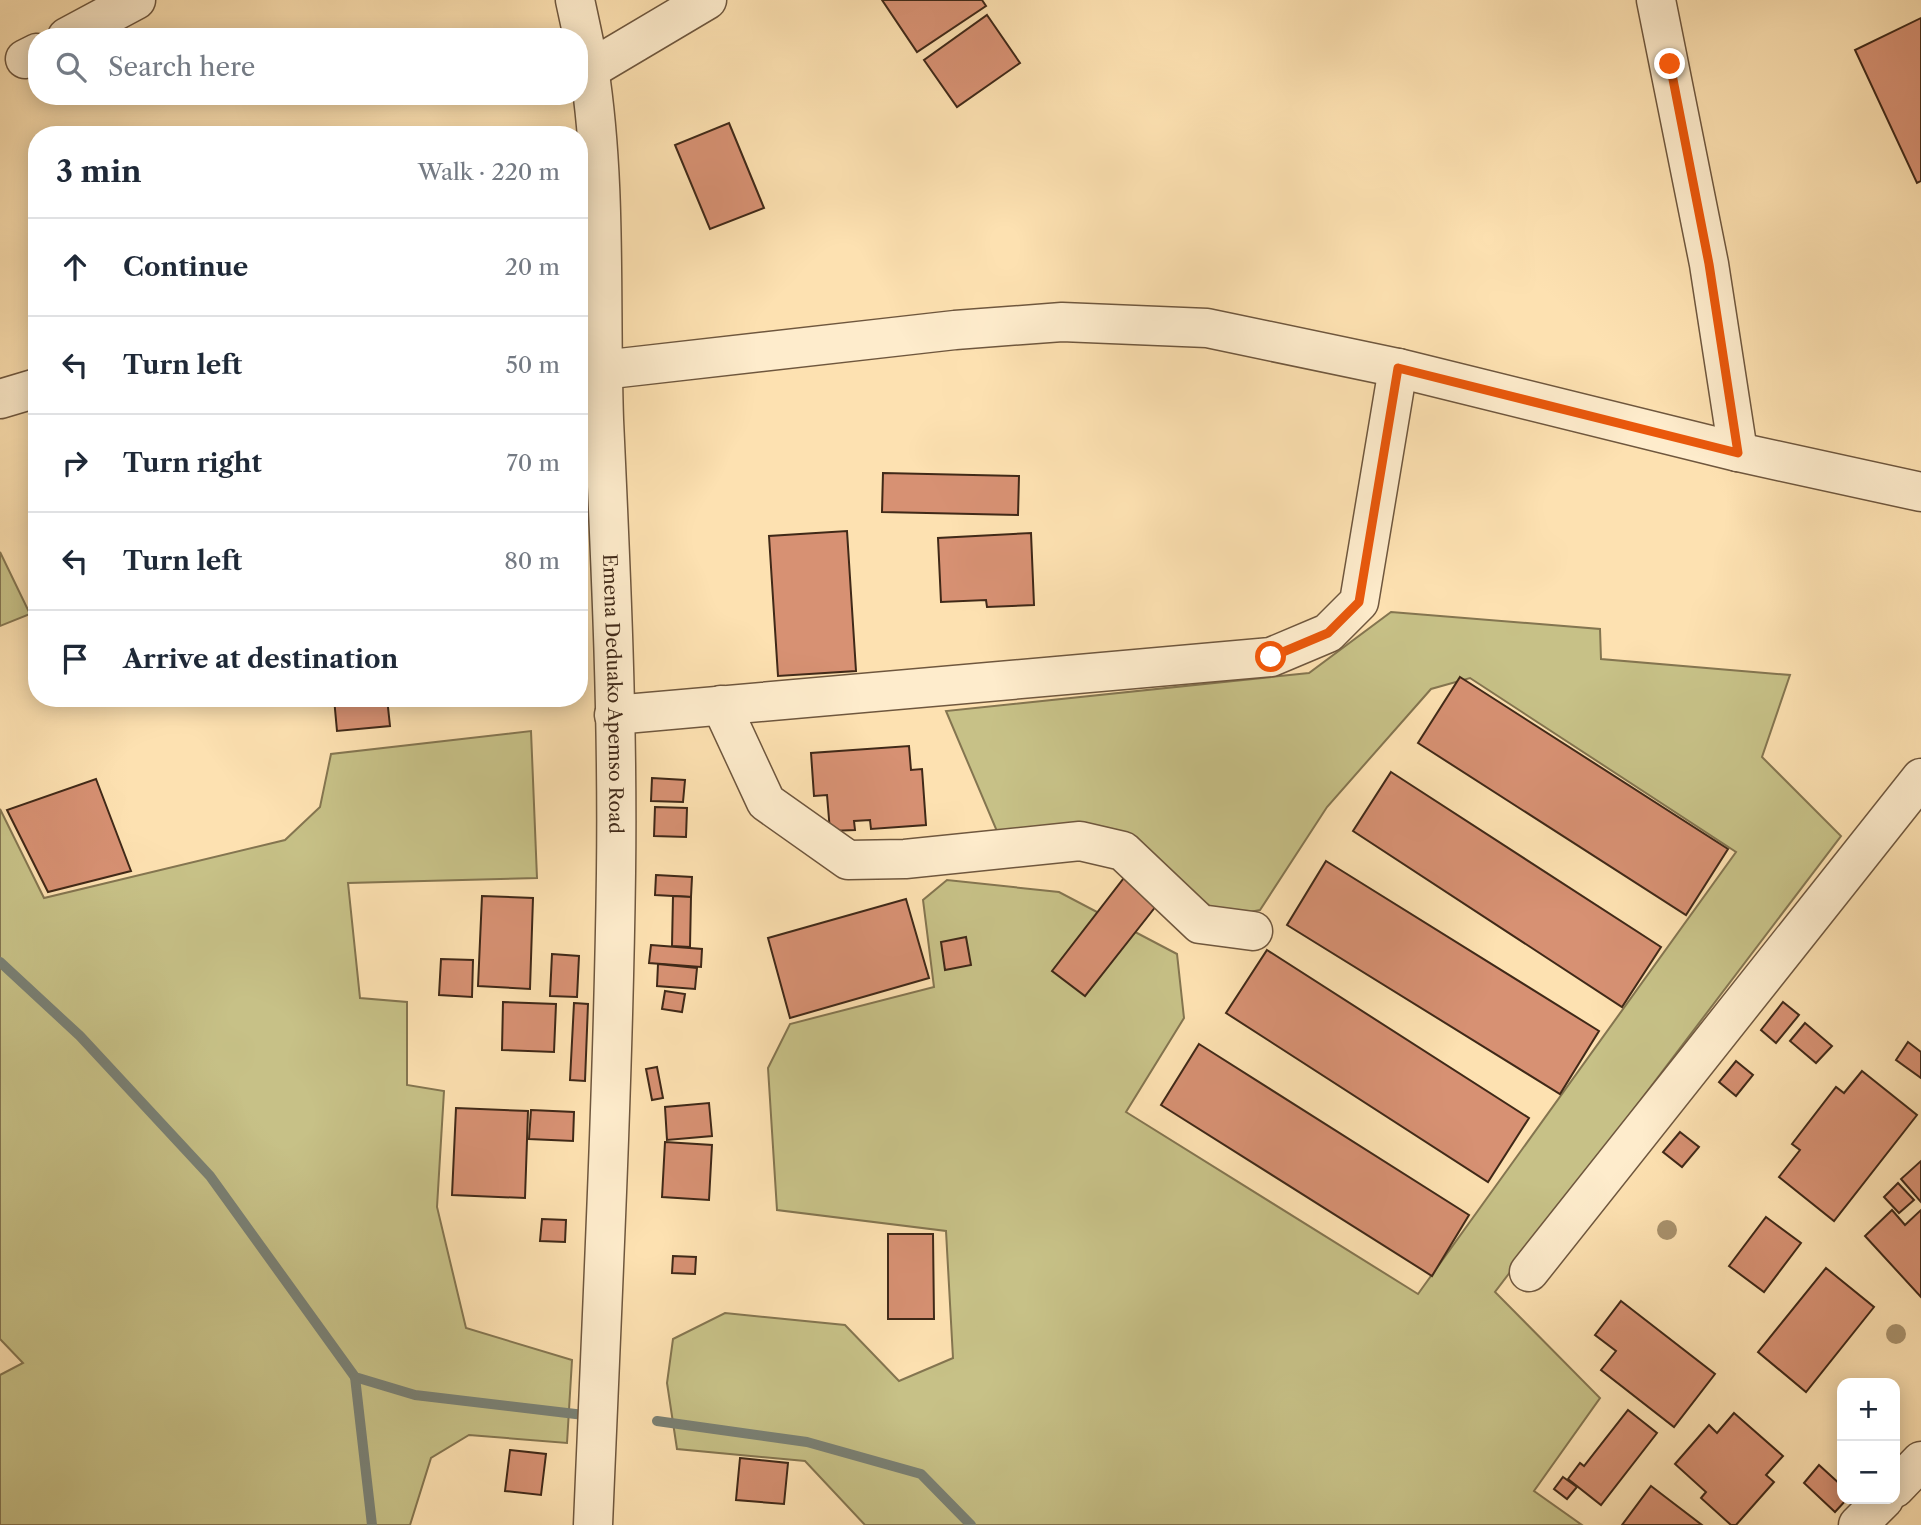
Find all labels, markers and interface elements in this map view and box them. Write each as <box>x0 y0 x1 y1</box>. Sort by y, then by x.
search box <box>28 28 588 105</box>
icon: search <box>52 48 90 86</box>
route end <box>1654 48 1685 79</box>
text: Search here <box>108 51 255 83</box>
text: 3 min <box>56 153 142 190</box>
text: Walk · 220 m <box>418 158 560 186</box>
icon: ahead <box>56 248 94 286</box>
text: Continue <box>123 251 248 283</box>
text: 20 m <box>505 253 560 281</box>
icon: left <box>56 346 94 384</box>
text: Turn left <box>123 349 242 381</box>
text: 50 m <box>505 351 560 379</box>
icon: right <box>56 444 94 482</box>
text: Turn right <box>123 447 262 479</box>
text: 70 m <box>507 449 560 477</box>
icon: left <box>56 542 94 580</box>
text: Turn left <box>123 545 242 577</box>
text: 80 m <box>504 547 560 575</box>
street label: Emena Deduako Apemso Road <box>598 553 628 834</box>
icon: arrive <box>56 640 94 678</box>
route start <box>1255 641 1286 672</box>
text: Arrive at destination <box>123 643 398 675</box>
map controls <box>1837 1378 1900 1504</box>
button: + <box>1837 1378 1900 1441</box>
button: − <box>1837 1441 1900 1504</box>

